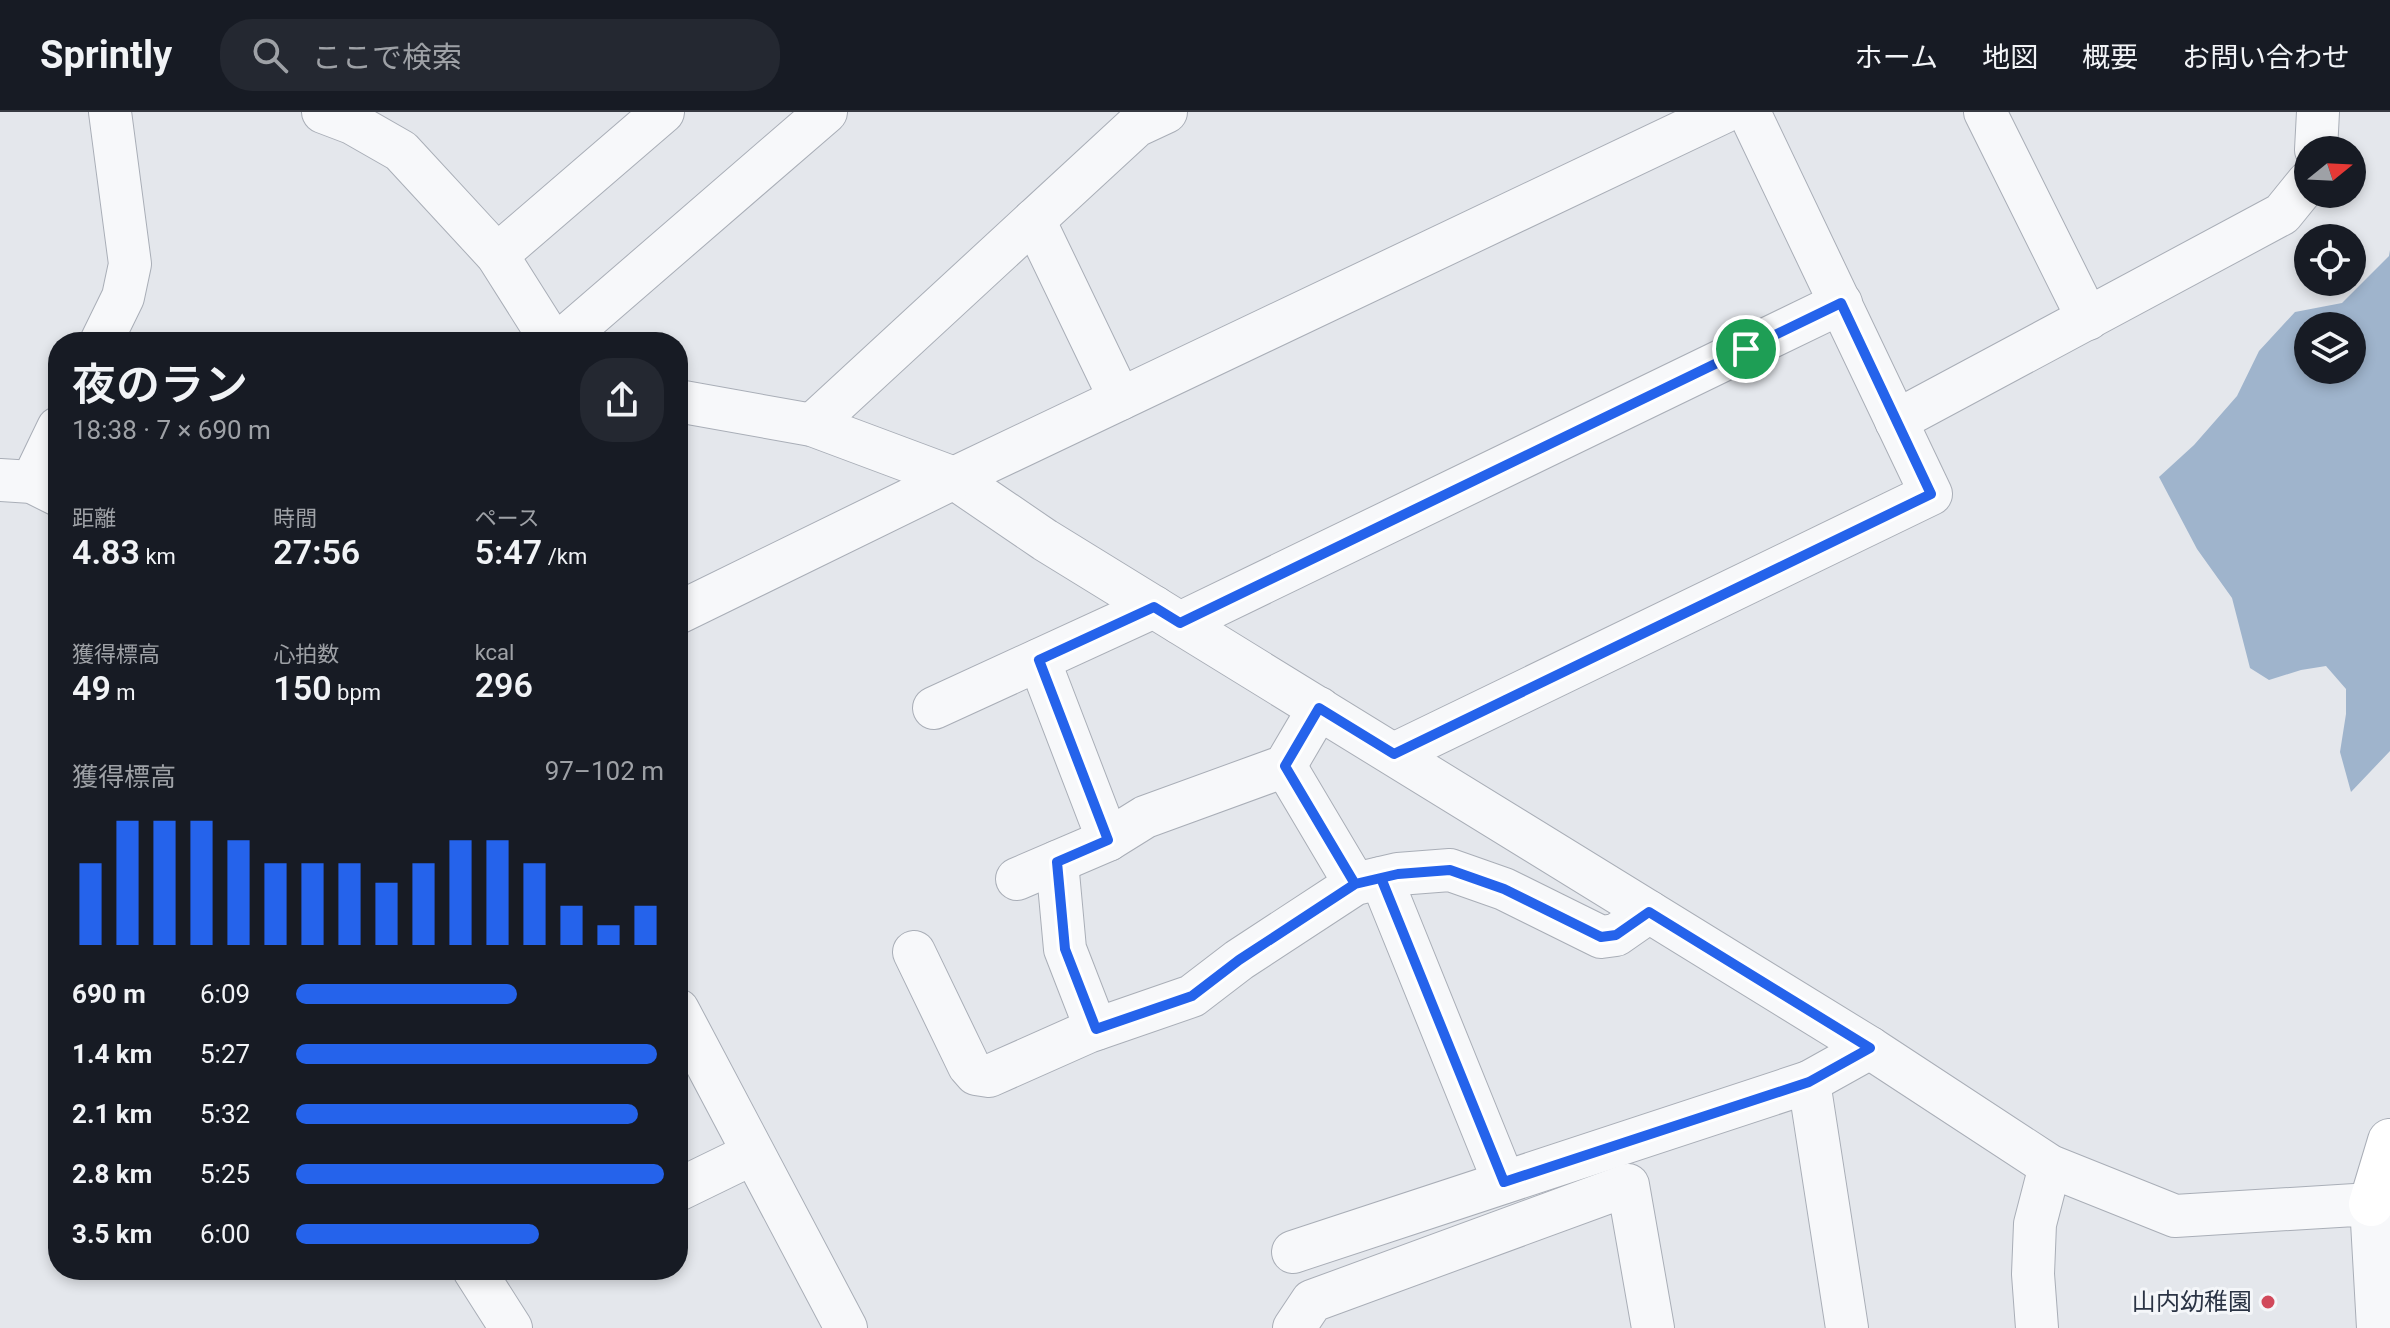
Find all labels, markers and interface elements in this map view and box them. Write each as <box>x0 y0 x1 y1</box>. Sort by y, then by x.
search box <box>220 19 780 91</box>
text: Sprintly <box>40 33 172 77</box>
icon: search <box>248 33 292 77</box>
text: ここで検索 <box>312 40 462 75</box>
text: ホーム <box>1855 41 1938 74</box>
text: 地図 <box>1982 41 2038 74</box>
text: 概要 <box>2082 41 2138 74</box>
text: お問い合わせ <box>2182 41 2350 74</box>
north arrow <box>2294 136 2366 208</box>
map controls <box>2294 136 2366 384</box>
button: locate <box>2294 224 2366 296</box>
button: layers <box>2294 312 2366 384</box>
pin <box>1712 315 1780 383</box>
icon: arrive <box>1724 327 1768 371</box>
button: share <box>580 358 664 442</box>
text: 夜のラン <box>72 359 248 411</box>
text: 18:38 · 7 × 690 m <box>72 415 271 445</box>
text: 距離 <box>72 506 116 531</box>
text: 時間 <box>273 506 317 531</box>
text: ペース <box>475 506 540 531</box>
text: 4.83 <box>72 532 140 572</box>
text: 27:56 <box>273 532 360 572</box>
text: 5:47 <box>475 532 542 572</box>
text: km <box>140 544 176 569</box>
text: /km <box>542 544 587 569</box>
text: kcal <box>475 640 514 665</box>
text: 獲得標高 <box>72 642 160 667</box>
text: 心拍数 <box>273 642 339 667</box>
text: 296 <box>475 665 533 705</box>
text: 49 <box>72 668 111 708</box>
text: 150 <box>273 668 332 708</box>
text: m <box>111 680 136 705</box>
text: bpm <box>332 680 381 705</box>
text: 97–102 m <box>545 756 664 786</box>
text: 獲得標高 <box>72 762 176 792</box>
text: 690 m <box>72 979 146 1009</box>
text: 6:09 <box>200 979 250 1009</box>
text: 1.4 km <box>72 1039 152 1069</box>
text: 5:27 <box>200 1039 250 1069</box>
text: 2.1 km <box>72 1099 152 1129</box>
text: 5:32 <box>200 1099 250 1129</box>
text: 2.8 km <box>72 1159 152 1189</box>
text: 5:25 <box>200 1159 250 1189</box>
text: 3.5 km <box>72 1219 152 1249</box>
text: 6:00 <box>200 1219 250 1249</box>
place label: 山内幼稚園 <box>2132 1288 2252 1316</box>
marker: 山内幼稚園 <box>2259 1293 2277 1311</box>

